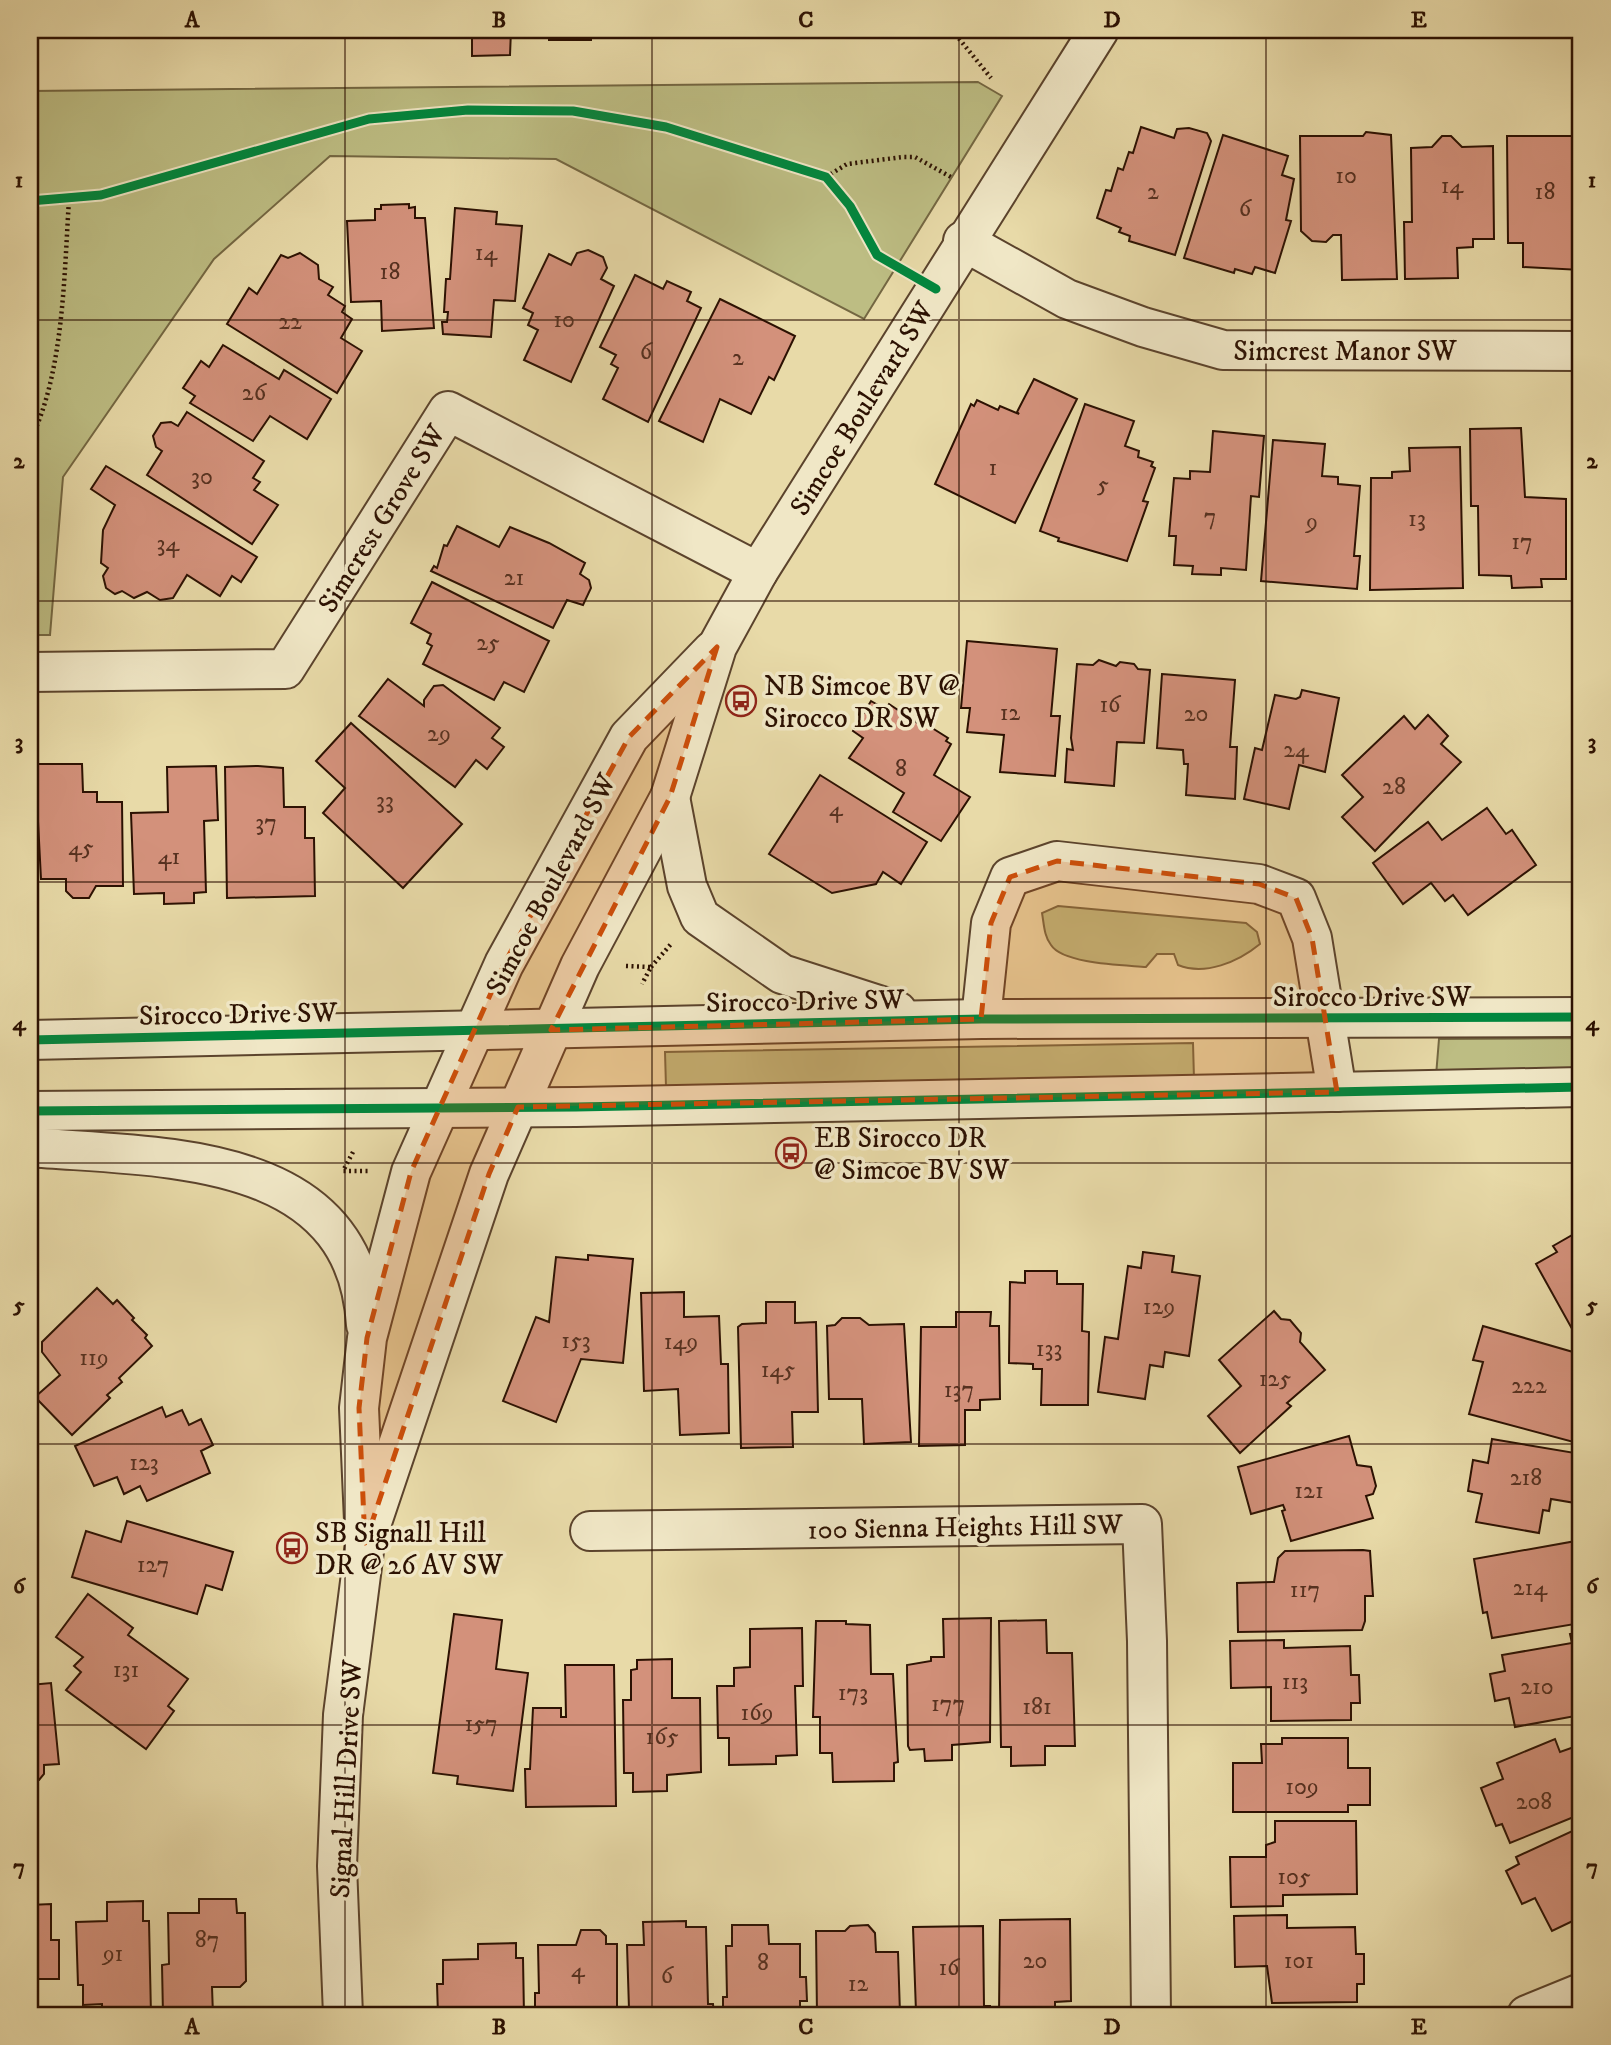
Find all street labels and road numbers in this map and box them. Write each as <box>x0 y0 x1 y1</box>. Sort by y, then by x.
street label: Simcoe Boulevard SW <box>782 295 942 522</box>
street label: Simcrest Manor SW <box>1233 334 1457 369</box>
street label: Simcrest Grove SW <box>310 418 454 619</box>
street label: Simcoe Boulevard SW <box>478 768 625 1001</box>
street label: Sirocco Drive SW <box>1273 980 1472 1015</box>
street label: Sirocco Drive SW <box>706 982 905 1021</box>
street label: Sirocco Drive SW <box>139 995 338 1034</box>
street label: 100 Sienna Heights Hill SW <box>807 1507 1123 1548</box>
street label: Signal Hill Drive SW <box>323 1659 370 1899</box>

